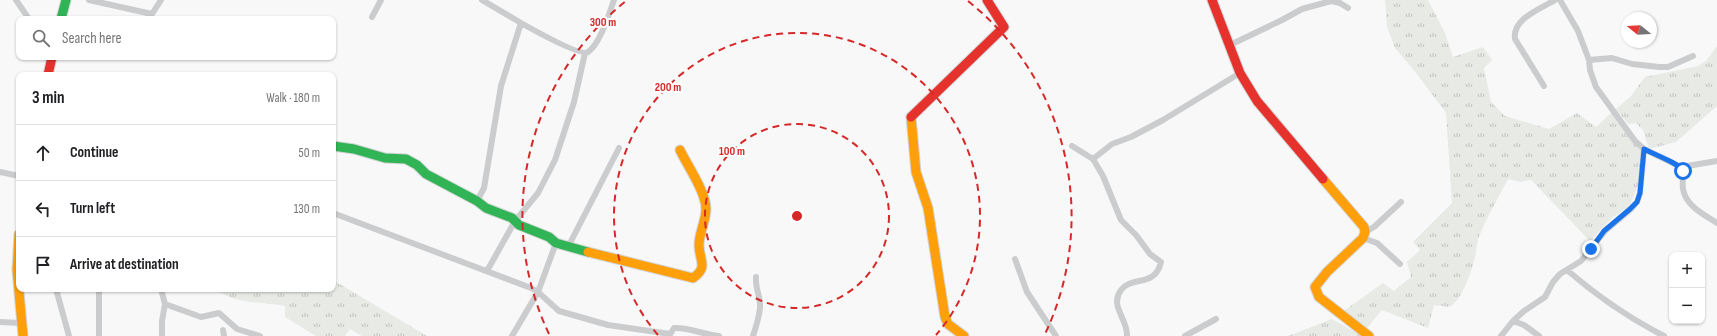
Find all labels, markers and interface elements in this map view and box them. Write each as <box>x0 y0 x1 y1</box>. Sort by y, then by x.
north arrow <box>1621 12 1657 48</box>
text: 300 m <box>590 15 616 30</box>
search box <box>16 16 336 60</box>
icon: search <box>30 27 52 49</box>
text: Search here <box>62 29 122 48</box>
text: 200 m <box>655 80 681 95</box>
text: 3 min <box>32 88 65 108</box>
text: Walk · 180 m <box>266 90 320 106</box>
icon: ahead <box>32 142 54 164</box>
text: Continue <box>70 143 119 162</box>
text: 100 m <box>719 144 745 159</box>
text: 50 m <box>299 145 320 161</box>
route start <box>1674 162 1692 180</box>
icon: left <box>32 198 54 220</box>
text: Turn left <box>70 199 115 218</box>
text: 130 m <box>294 201 320 217</box>
centre of rings <box>790 209 804 223</box>
route end <box>1582 240 1600 258</box>
map controls <box>1669 252 1705 324</box>
button: + <box>1669 252 1705 288</box>
icon: arrive <box>32 254 54 276</box>
text: Arrive at destination <box>70 255 179 274</box>
button: − <box>1669 288 1705 324</box>

